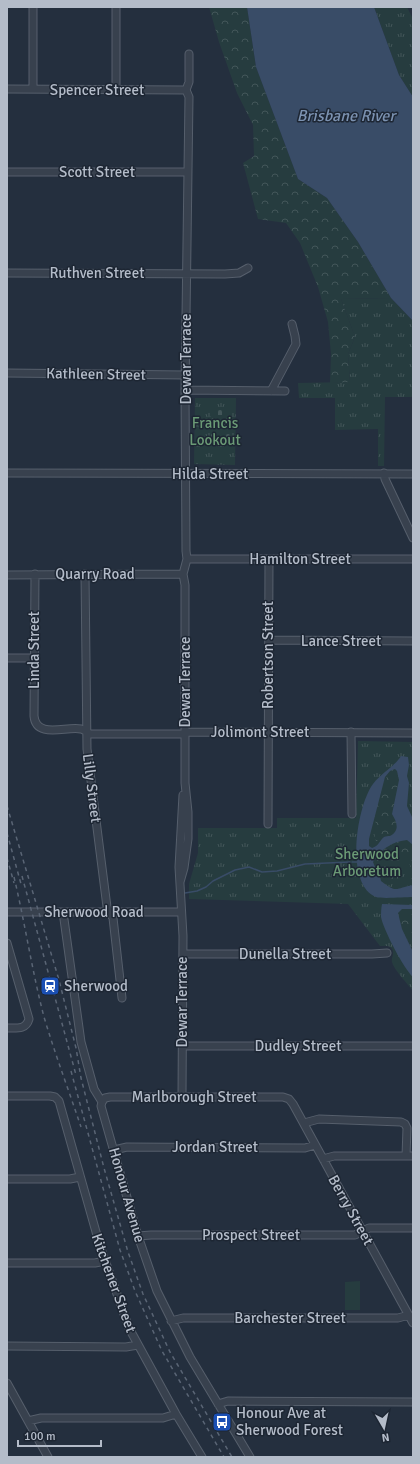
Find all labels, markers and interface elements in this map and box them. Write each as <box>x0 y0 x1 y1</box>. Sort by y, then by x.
street label: Spencer Street <box>50 81 144 99</box>
water label: Brisbane River <box>297 106 397 126</box>
street label: Scott Street <box>59 163 135 181</box>
street label: Ruthven Street <box>50 264 144 282</box>
street label: Dewar Terrace <box>177 314 195 404</box>
street label: Kathleen Street <box>46 364 146 384</box>
park label: Francis Lookout <box>189 414 241 449</box>
street label: Hilda Street <box>172 465 248 483</box>
street label: Hamilton Street <box>249 550 351 568</box>
street label: Quarry Road <box>55 565 135 583</box>
street label: Robertson Street <box>259 601 277 709</box>
street label: Linda Street <box>25 611 43 689</box>
street label: Lance Street <box>301 632 381 650</box>
street label: Dewar Terrace <box>176 637 194 727</box>
street label: Jolimont Street <box>211 723 309 741</box>
street label: Lilly Street <box>79 752 105 824</box>
park label: Sherwood Arboretum <box>333 845 401 880</box>
street label: Sherwood Road <box>44 903 144 921</box>
street label: Dunella Street <box>239 945 331 963</box>
street label: Dewar Terrace <box>173 957 191 1047</box>
station icon: Sherwood <box>39 975 61 997</box>
place label: Sherwood <box>64 977 128 995</box>
street label: Dudley Street <box>255 1037 341 1055</box>
street label: Marlborough Street <box>131 1088 257 1106</box>
street label: Jordan Street <box>172 1138 258 1156</box>
street label: Honour Avenue <box>105 1145 149 1245</box>
street label: Berry Street <box>324 1172 378 1248</box>
street label: Prospect Street <box>202 1226 300 1244</box>
street label: Kitchener Street <box>88 1231 140 1335</box>
street label: Barchester Street <box>234 1309 346 1327</box>
place label: Honour Ave at Sherwood Forest <box>236 1404 343 1439</box>
north arrow <box>364 1408 404 1448</box>
bus stop icon: Honour Ave at Sherwood Forest <box>211 1411 233 1433</box>
scale bar <box>18 1422 101 1448</box>
text: 100 m <box>24 1429 56 1444</box>
text: N <box>381 1430 390 1444</box>

